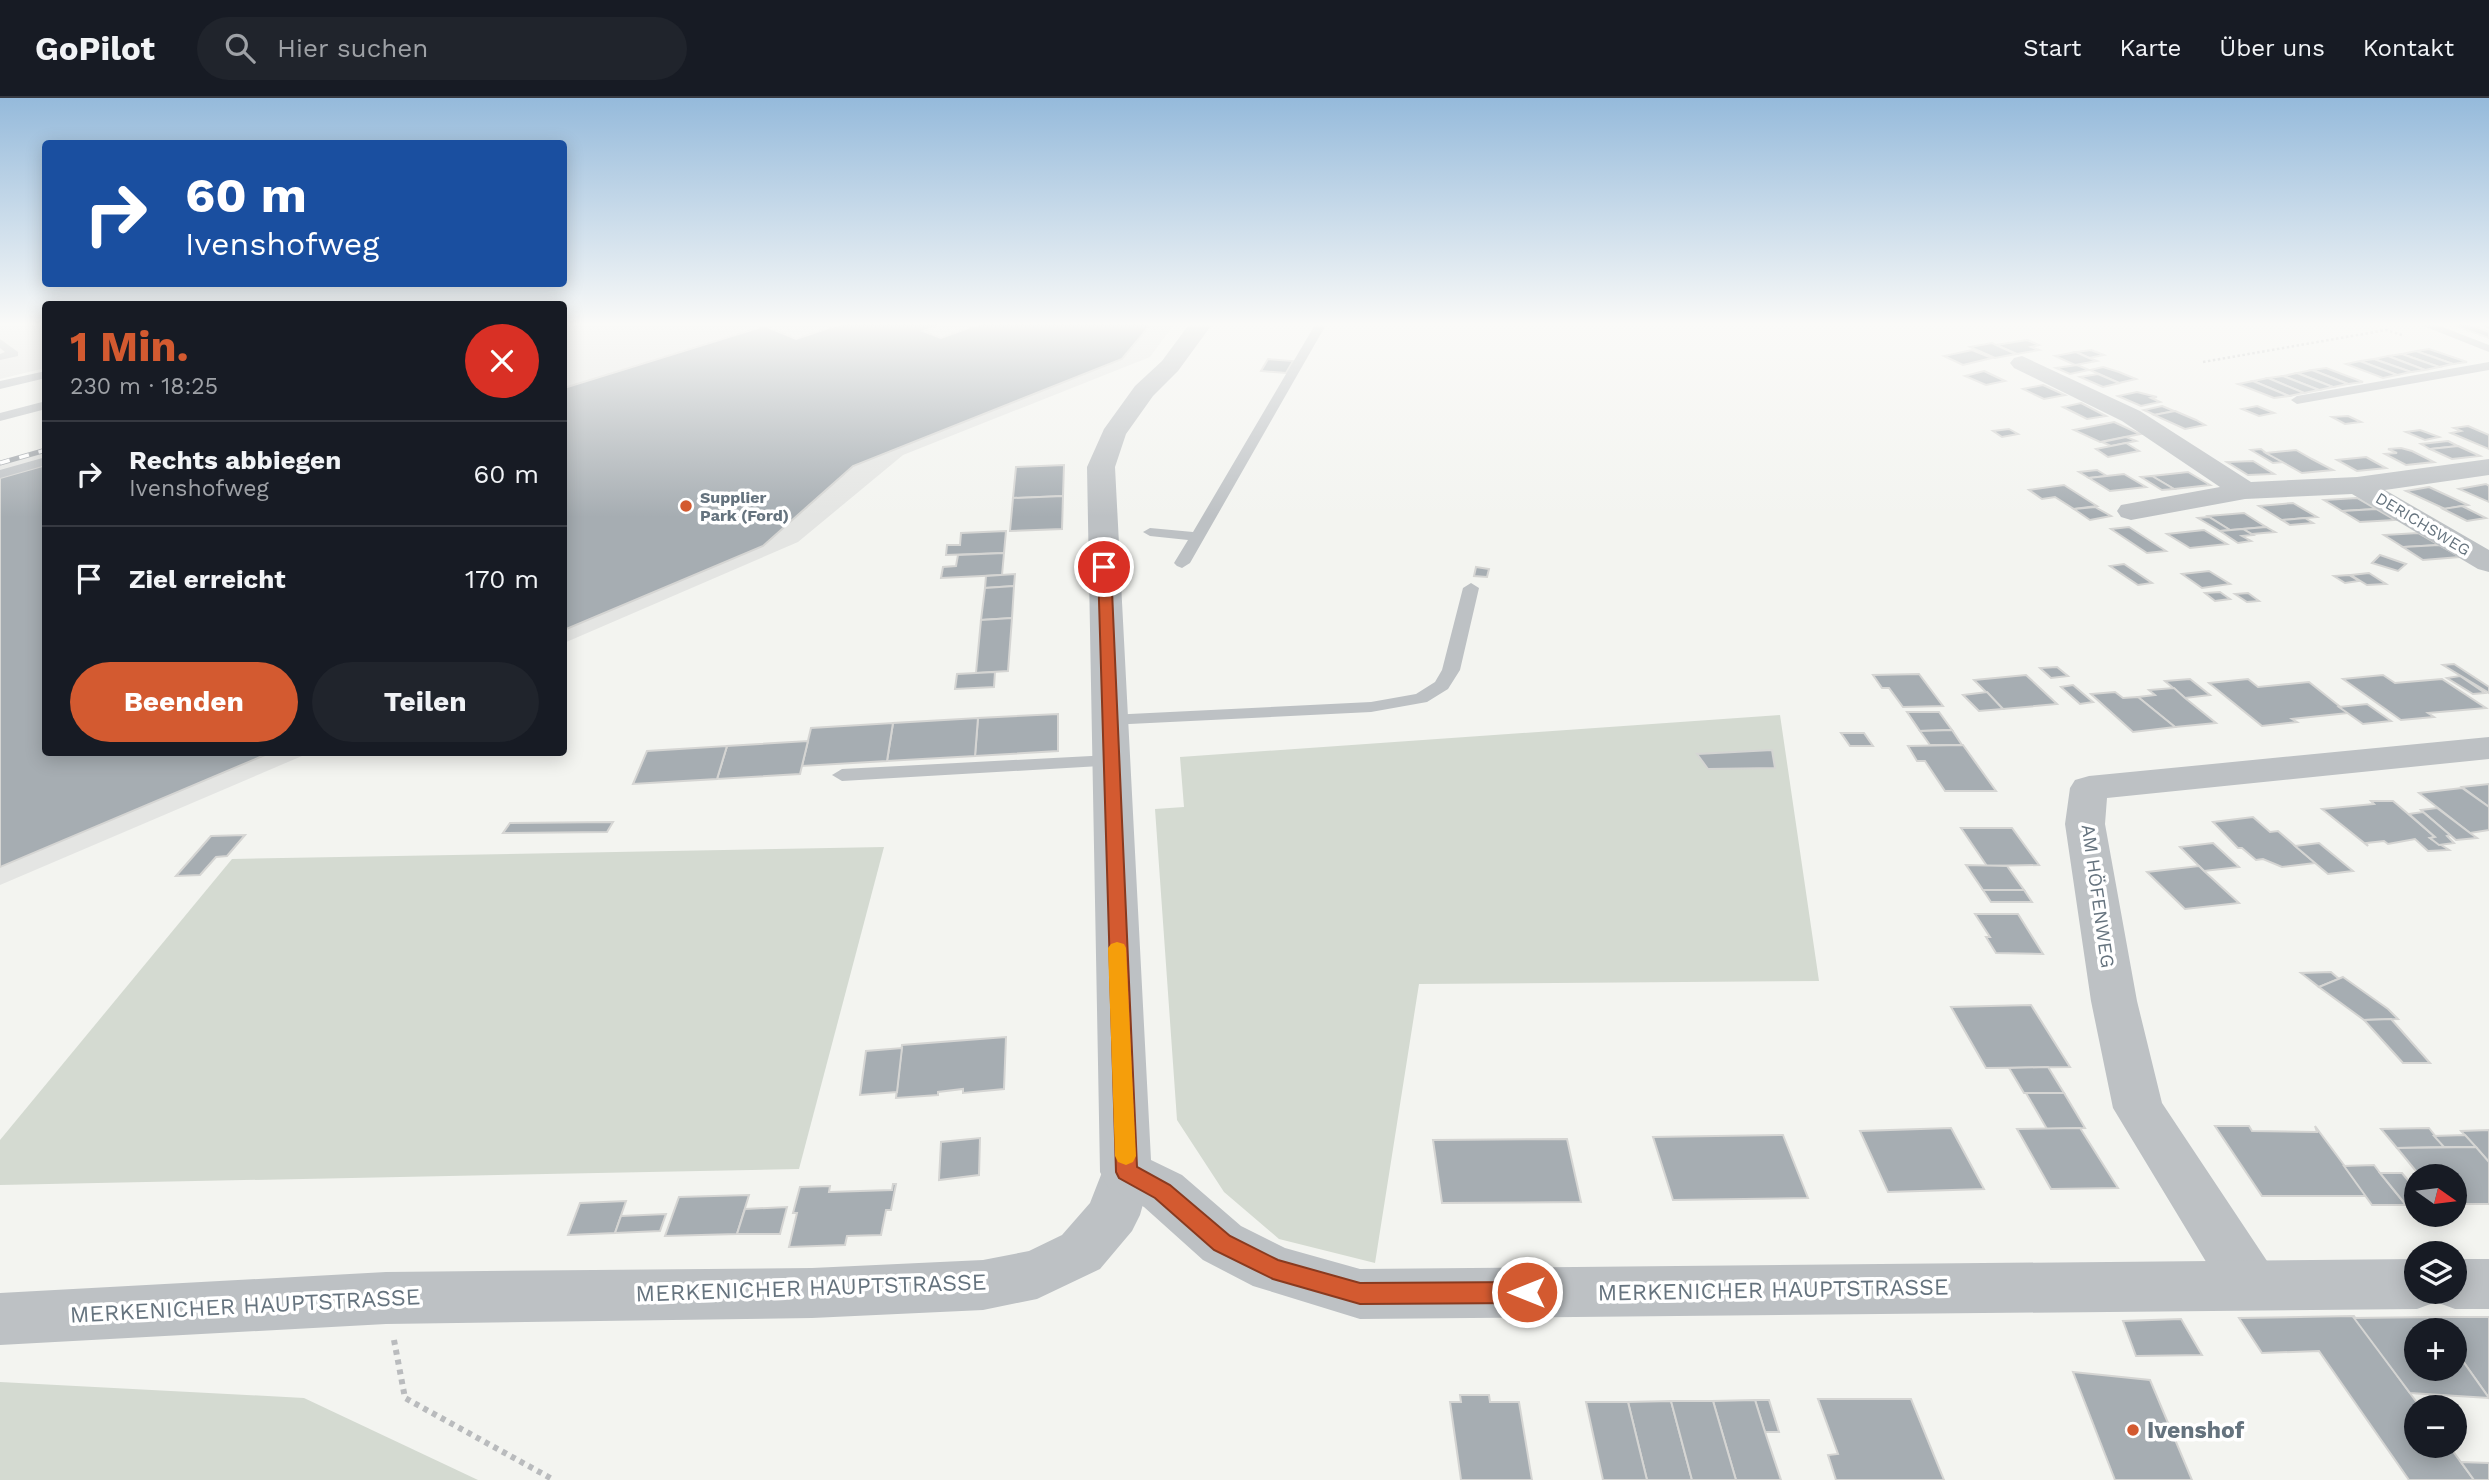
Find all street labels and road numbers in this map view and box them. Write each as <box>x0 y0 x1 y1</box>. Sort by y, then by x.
street label: DERICHSWEG <box>2372 488 2474 560</box>
street label: AM HÖFENWEG <box>2077 823 2119 969</box>
street label: MERKENICHER HAUPTSTRASSE <box>635 1268 987 1308</box>
street label: MERKENICHER HAUPTSTRASSE <box>1597 1273 1949 1307</box>
street label: MERKENICHER HAUPTSTRASSE <box>69 1283 421 1329</box>

